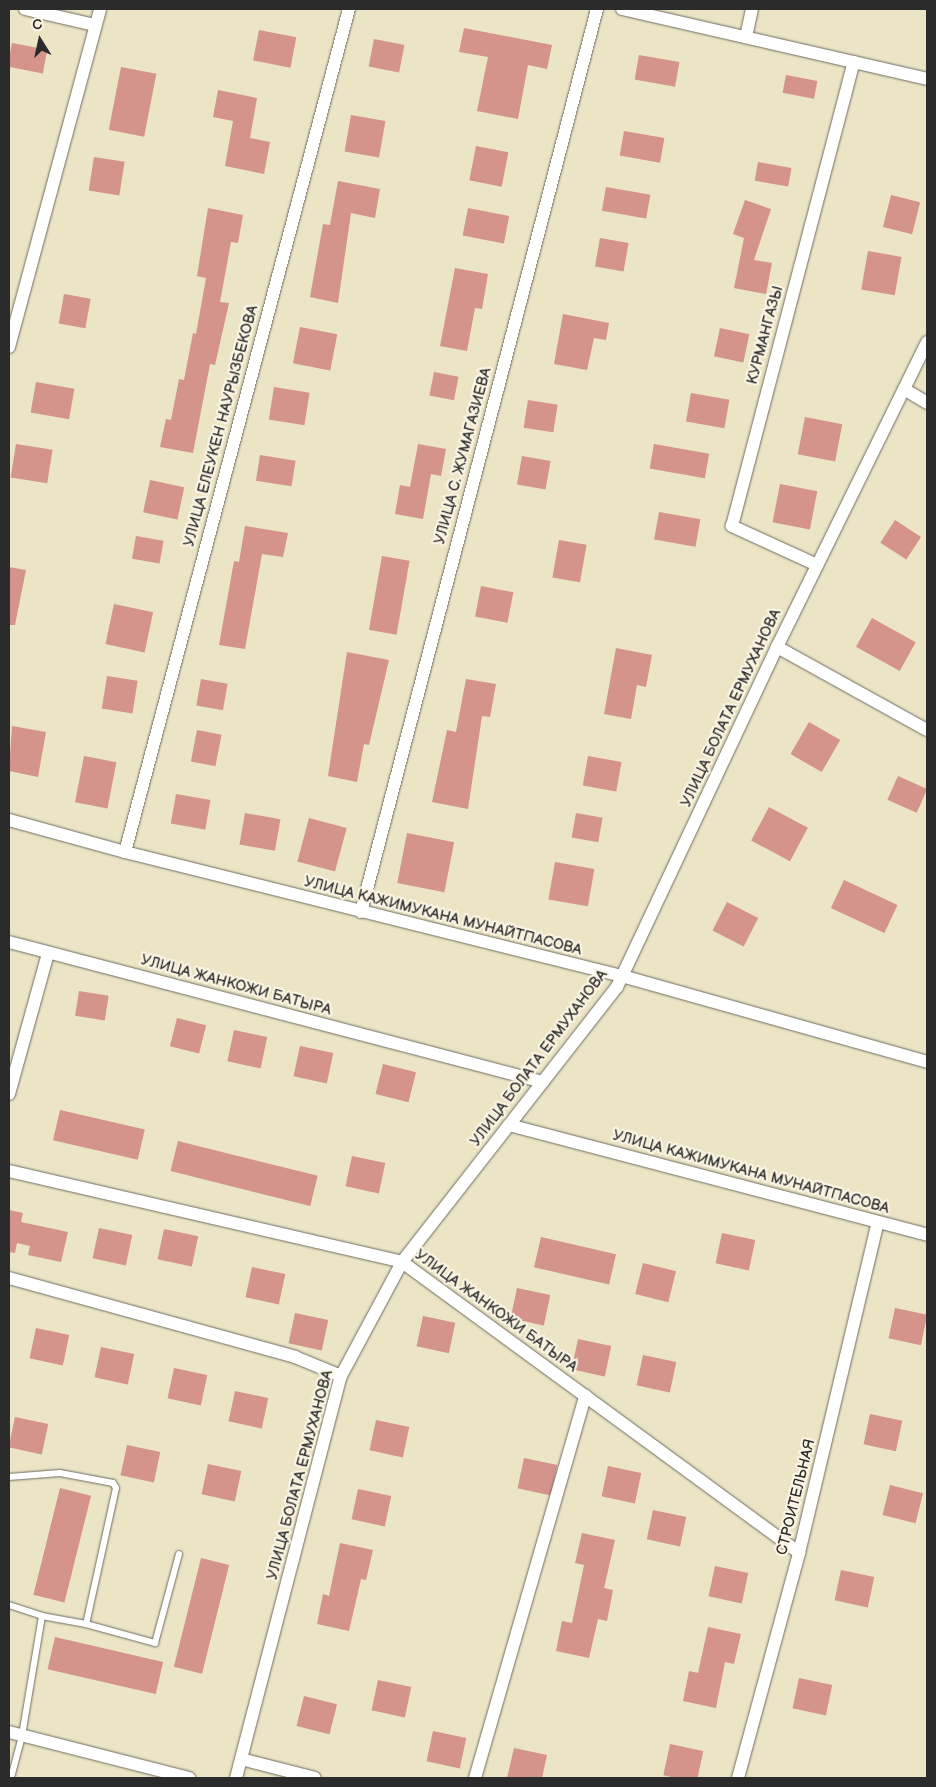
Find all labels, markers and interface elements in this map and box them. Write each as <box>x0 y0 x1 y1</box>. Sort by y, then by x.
north arrow <box>15 15 65 65</box>
text: С <box>31 16 44 34</box>
street label: КУРМАНГАЗЫ <box>743 284 787 386</box>
street label: УЛИЦА ЕЛЕУКЕН НАУРЫЗБЕКОВА <box>180 303 262 549</box>
street label: УЛИЦА С. ЖУМАГАЗИЕВА <box>431 366 495 546</box>
street label: УЛИЦА БОЛАТА ЕРМУХАНОВА <box>677 606 785 810</box>
street label: УЛИЦА КАЖИМУКАНА МУНАЙТПАСОВА <box>302 873 584 959</box>
street label: УЛИЦА ЖАНКОЖИ БАТЫРА <box>139 951 333 1019</box>
street label: УЛИЦА БОЛАТА ЕРМУХАНОВА <box>467 966 611 1150</box>
street label: УЛИЦА КАЖИМУКАНА МУНАЙТПАСОВА <box>611 1126 891 1218</box>
street label: УЛИЦА ЖАНКОЖИ БАТЫРА <box>411 1246 581 1376</box>
street label: УЛИЦА БОЛАТА ЕРМУХАНОВА <box>263 1368 337 1582</box>
street label: СТРОИТЕЛЬНАЯ <box>773 1437 819 1557</box>

